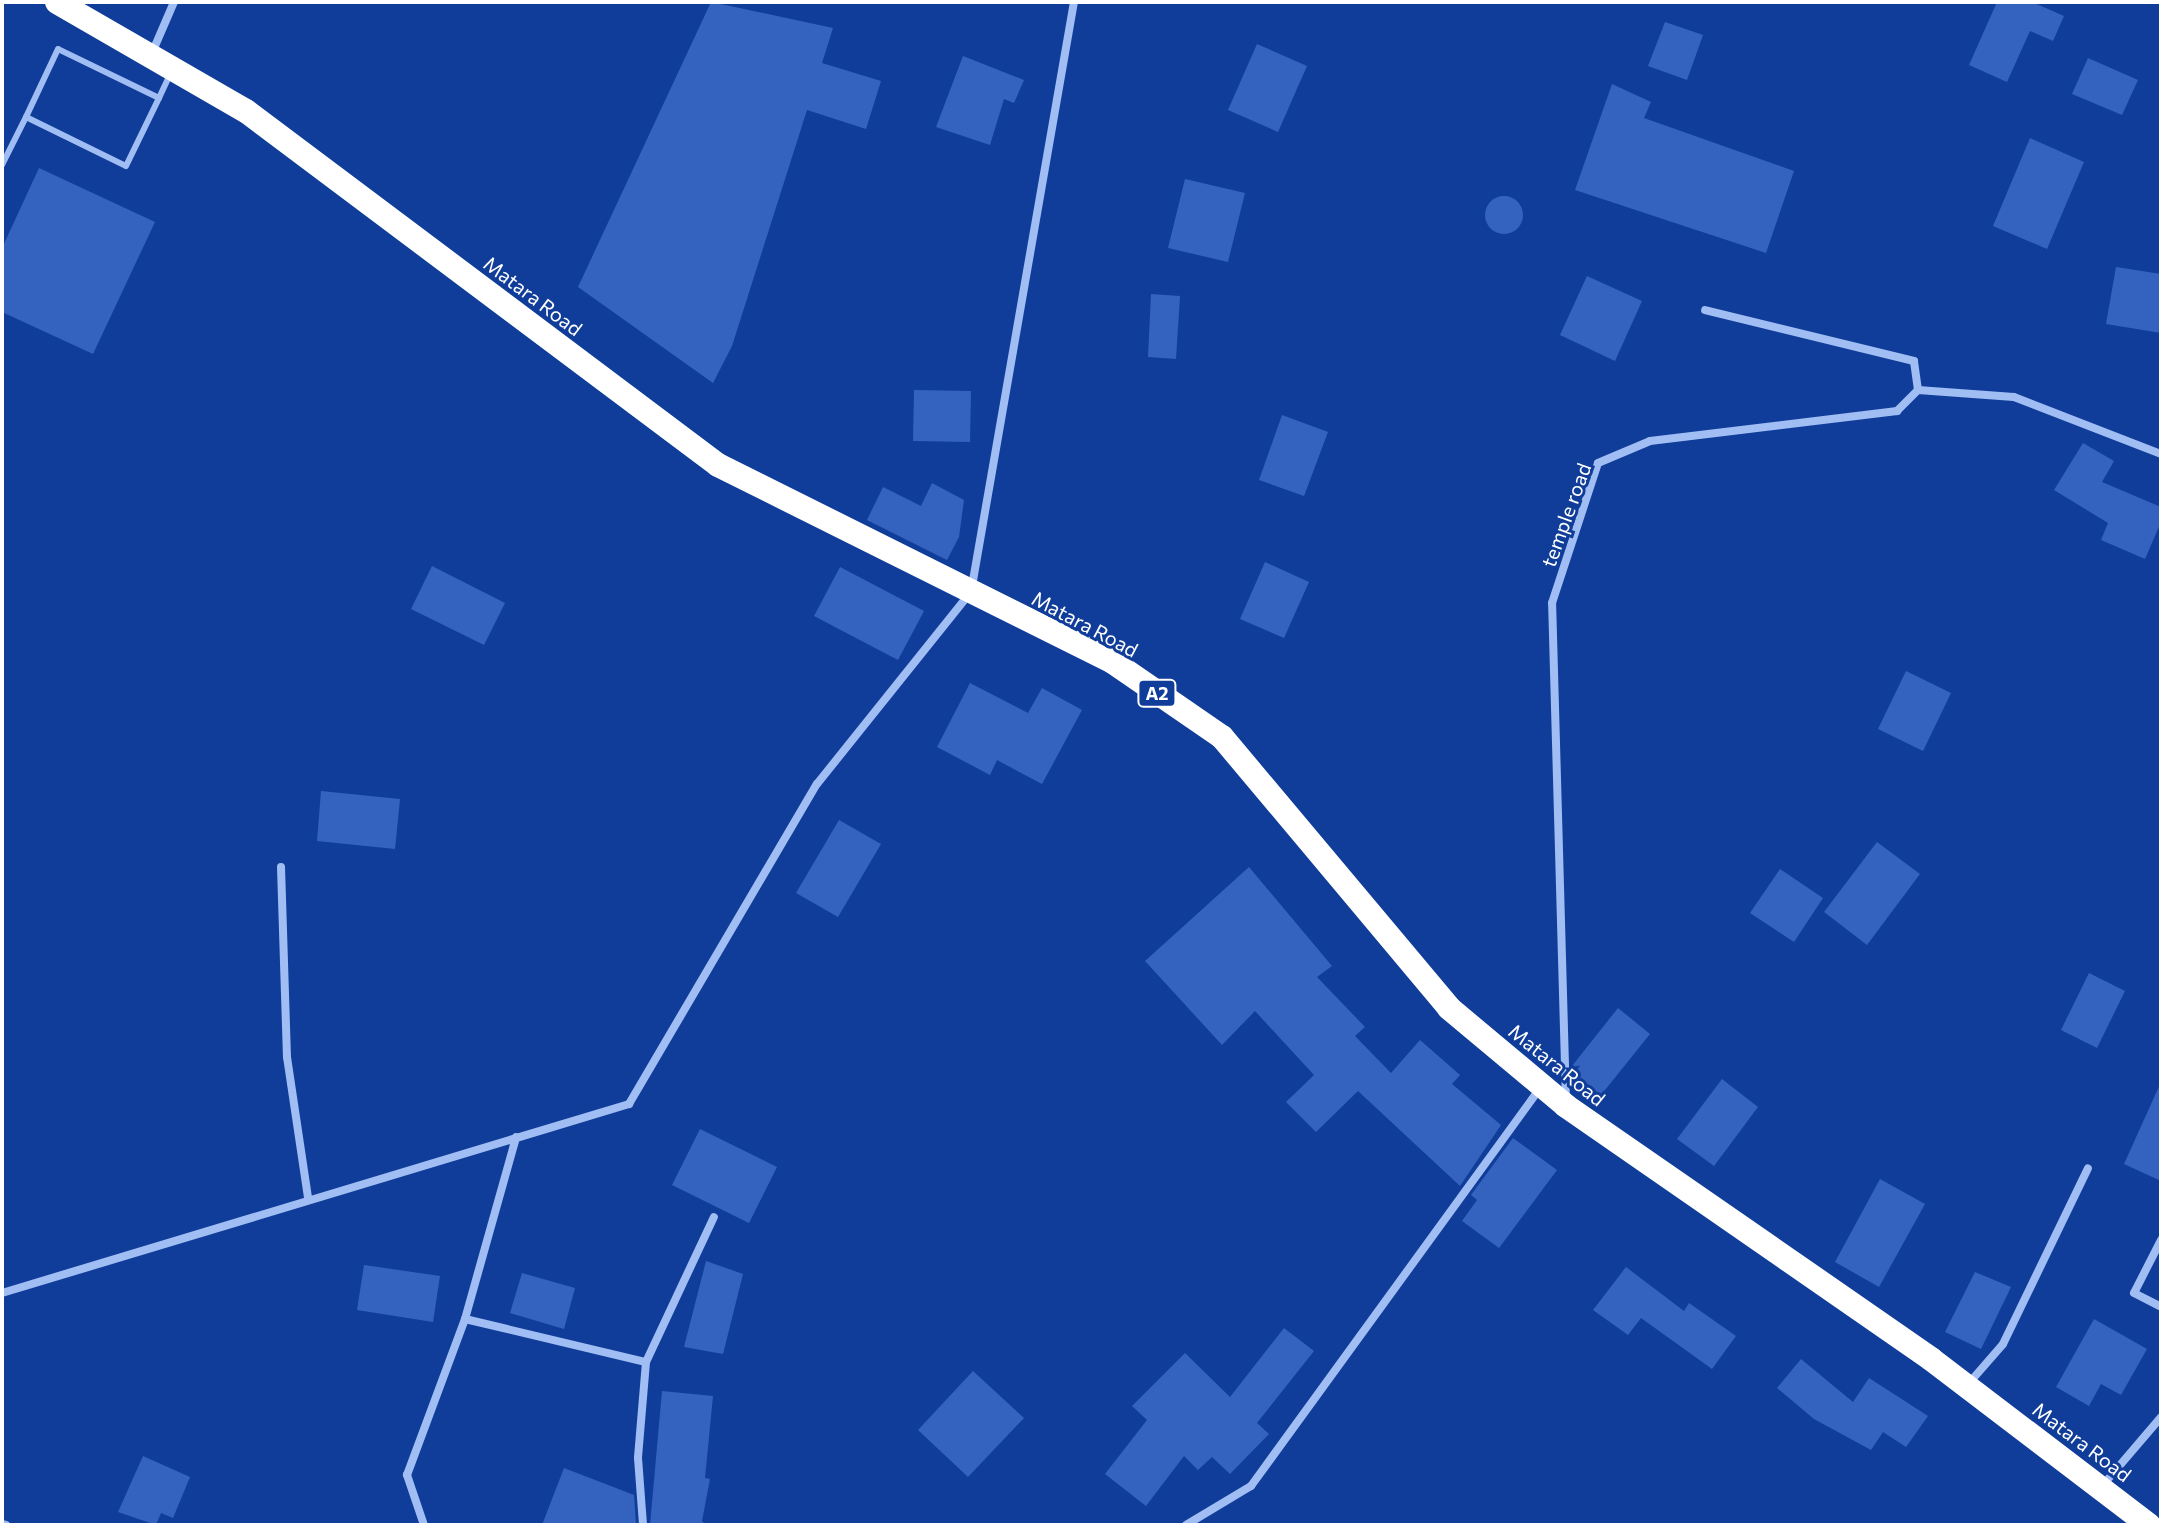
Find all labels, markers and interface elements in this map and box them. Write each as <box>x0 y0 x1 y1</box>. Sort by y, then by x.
street label: Matara Road <box>479 251 587 341</box>
street label: temple road <box>1536 460 1596 570</box>
street label: Matara Road <box>1028 586 1142 662</box>
road number: A2 <box>1137 679 1177 707</box>
street label: Matara Road <box>1504 1019 1610 1111</box>
street label: Matara Road <box>2028 1397 2136 1487</box>

